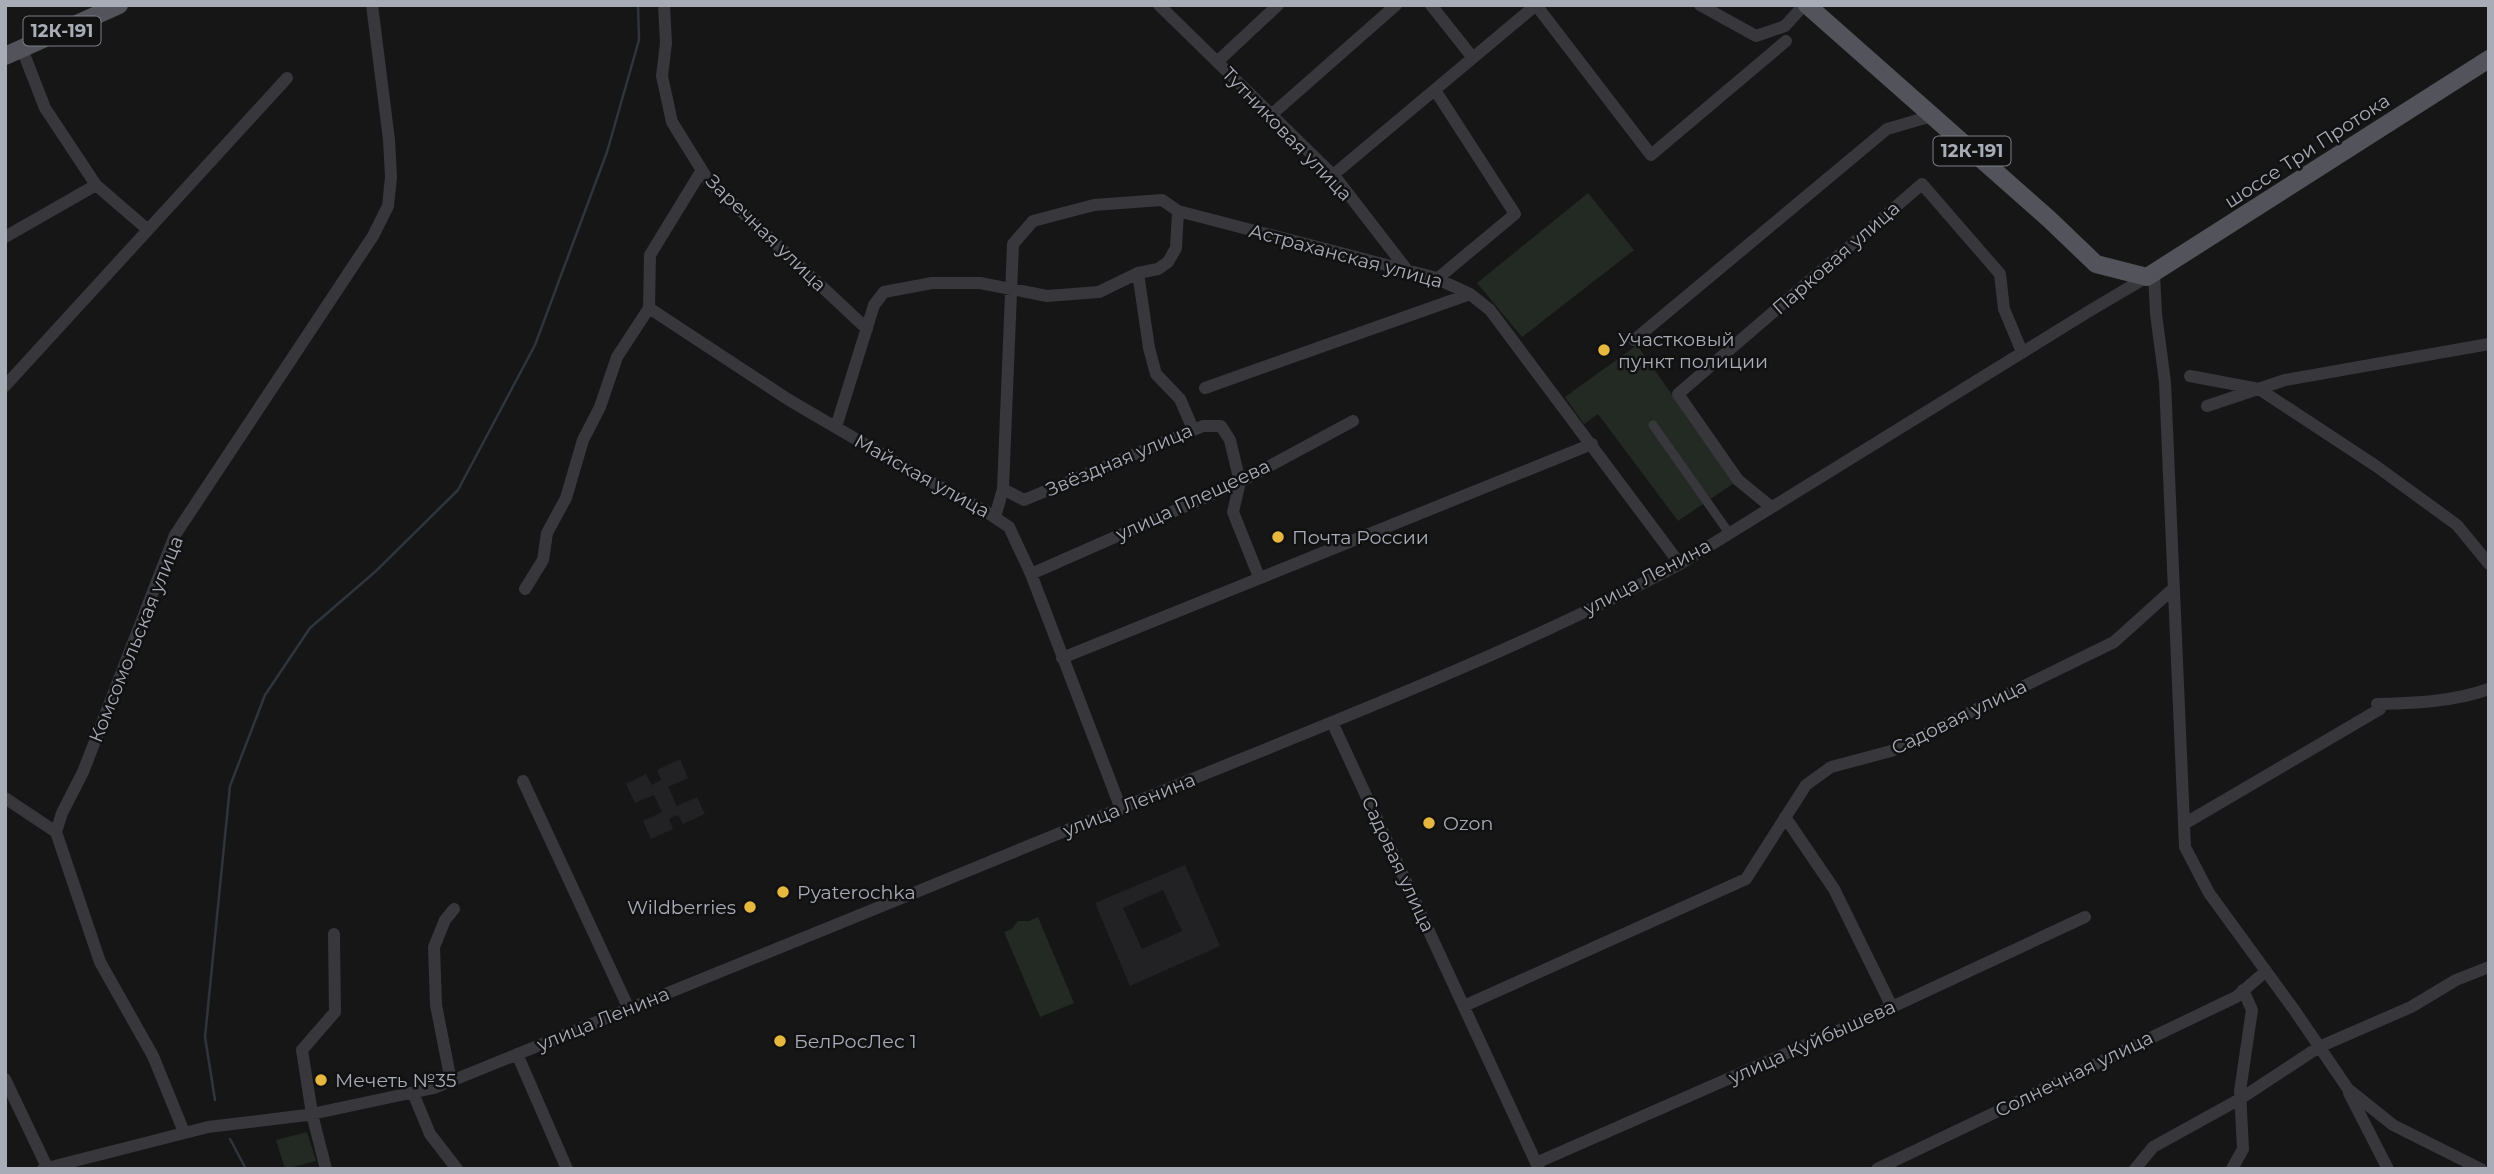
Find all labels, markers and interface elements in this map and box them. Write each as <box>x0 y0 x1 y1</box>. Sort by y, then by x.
road number: 12К-191 <box>24 16 100 46</box>
street label: Тутниковая улица <box>1217 62 1357 206</box>
street label: шоссе Три Протока <box>2220 89 2394 213</box>
road number: 12К-191 <box>1934 136 2010 166</box>
street label: Заречная улица <box>701 170 831 296</box>
street label: Парковая улица <box>1768 196 1904 320</box>
street label: Астраханская улица <box>1247 219 1445 293</box>
place label: Участковый пункт полиции <box>1618 328 1768 373</box>
marker: Участковый пункт полиции <box>1596 342 1612 358</box>
street label: Звёздная улица <box>1042 419 1196 501</box>
street label: Майская улица <box>850 429 994 523</box>
street label: улица Плещеева <box>1111 454 1274 546</box>
place label: Почта России <box>1292 526 1429 549</box>
marker: Почта России <box>1270 529 1286 545</box>
street label: Комсомольская улица <box>84 532 188 746</box>
street label: улица Ленина <box>1579 534 1715 621</box>
street label: Садовая улица <box>1888 674 2030 760</box>
street label: улица Ленина <box>1059 768 1199 842</box>
street label: Садовая улица <box>1356 792 1440 936</box>
place label: Ozon <box>1443 812 1493 835</box>
marker: Ozon <box>1421 815 1437 831</box>
place label: Pyaterochka <box>797 881 916 904</box>
marker: Pyaterochka <box>775 884 791 900</box>
place label: Wildberries <box>627 896 736 919</box>
marker: Wildberries <box>742 899 758 915</box>
street label: улица Ленина <box>533 982 673 1056</box>
street label: улица Куйбышева <box>1724 995 1899 1090</box>
street label: Солнечная улица <box>1991 1026 2157 1122</box>
place label: БелРосЛес 1 <box>794 1030 917 1053</box>
marker: БелРосЛес 1 <box>772 1033 788 1049</box>
place label: Мечеть №35 <box>335 1069 457 1092</box>
marker: Мечеть №35 <box>313 1072 329 1088</box>

